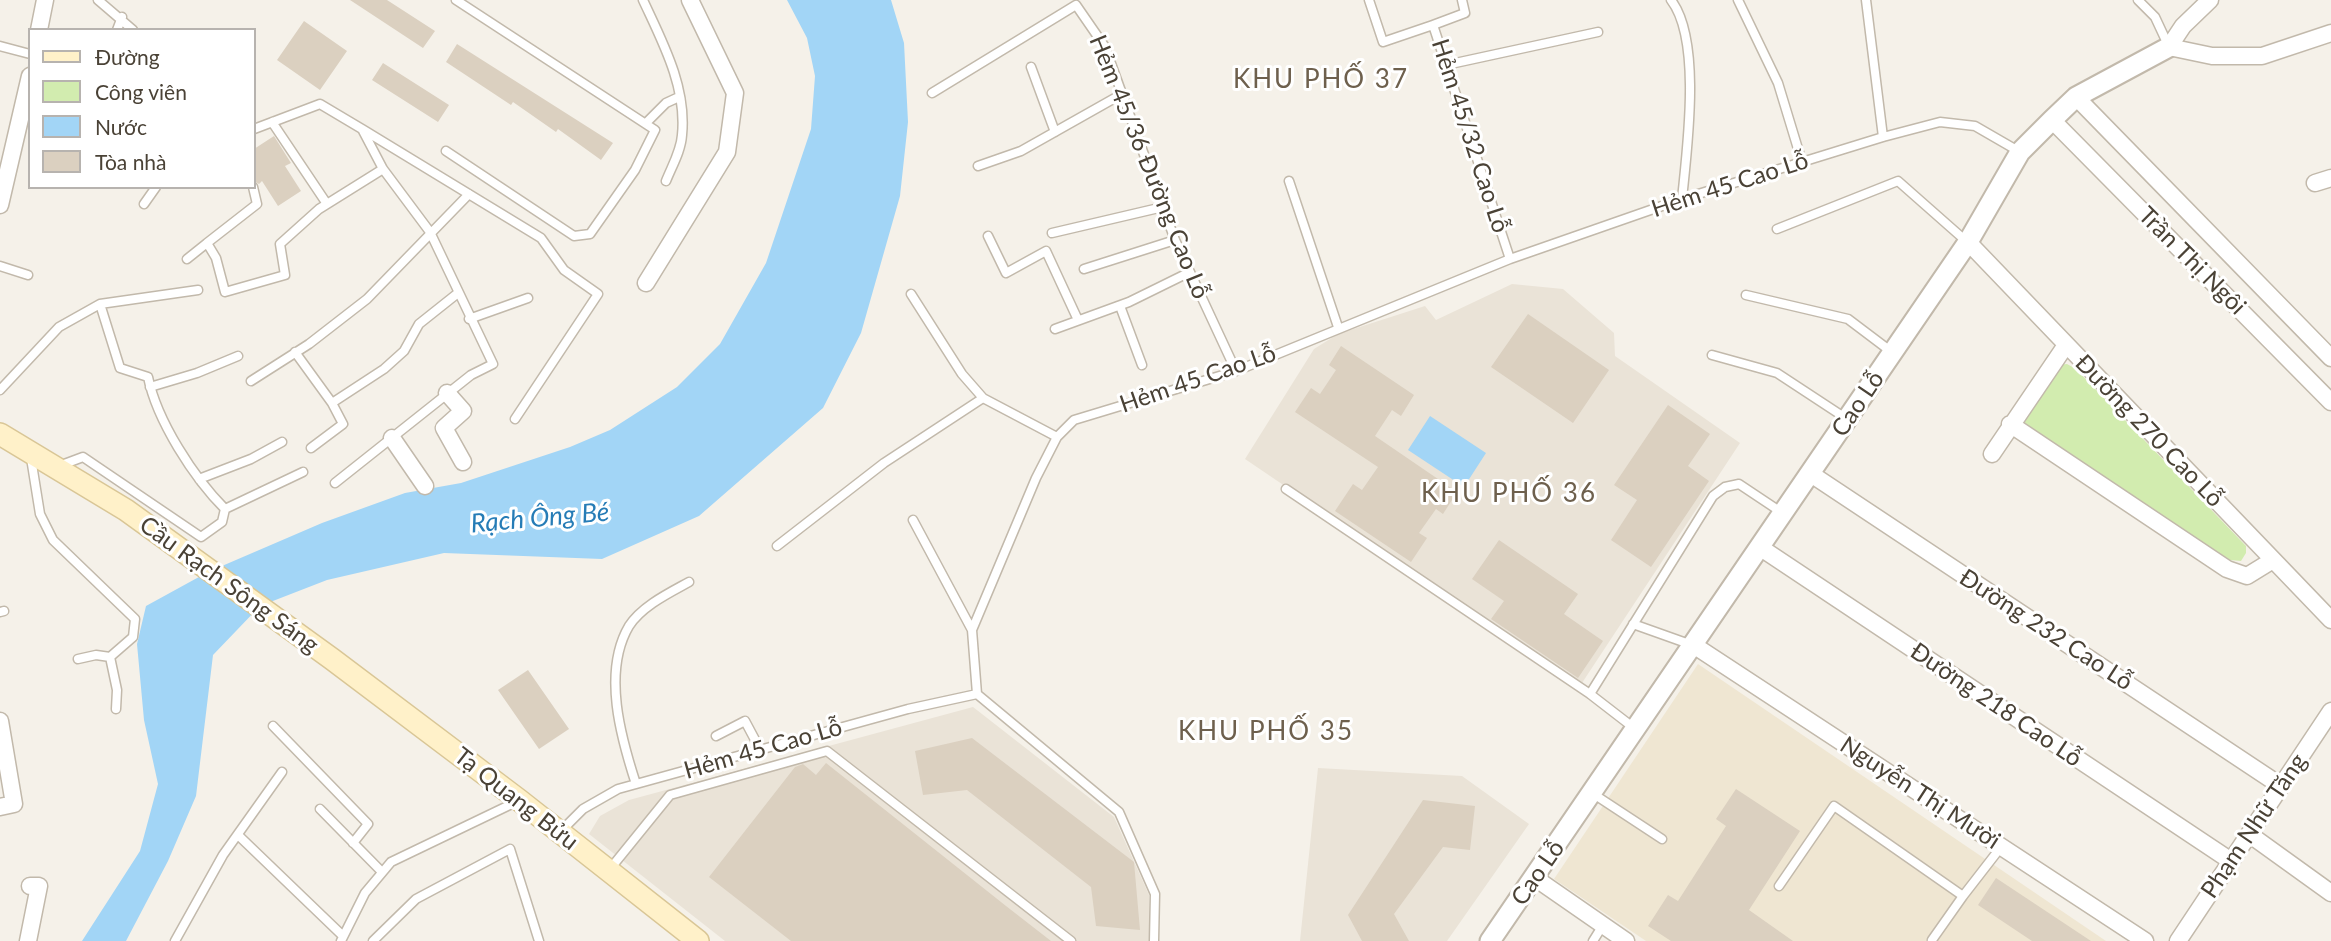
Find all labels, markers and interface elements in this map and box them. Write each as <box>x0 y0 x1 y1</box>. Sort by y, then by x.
legend <box>28 28 256 189</box>
street label: Hẻm 45/36 Đường Cao Lỗ <box>1083 31 1215 303</box>
street label: Hẻm 45/32 Cao Lỗ <box>1425 36 1515 236</box>
text: Đường <box>95 44 160 69</box>
district label: KHU PHỐ 37 <box>1234 64 1408 96</box>
text: Công viên <box>95 79 187 104</box>
text: Nước <box>95 114 147 139</box>
street label: Hẻm 45 Cao Lỗ <box>1648 146 1812 224</box>
text: Tòa nhà <box>95 149 167 174</box>
street label: Trần Thị Ngôi <box>2132 201 2252 321</box>
street label: Hẻm 45 Cao Lỗ <box>1116 339 1280 419</box>
street label: Đường 270 Cao Lỗ <box>2069 349 2229 513</box>
street label: Cao Lỗ <box>1826 366 1890 442</box>
district label: KHU PHỐ 36 <box>1422 478 1596 510</box>
water label: Rạch Ông Bé <box>469 496 611 540</box>
street label: Cầu Rạch Sông Sáng <box>134 510 324 660</box>
street label: Đường 232 Cao Lỗ <box>1954 563 2138 697</box>
street label: Đường 218 Cao Lỗ <box>1905 637 2087 773</box>
street label: Hẻm 45 Cao Lỗ <box>681 713 845 785</box>
district label: KHU PHỐ 35 <box>1179 716 1353 748</box>
street label: Nguyễn Thị Mười <box>1835 731 2005 855</box>
street label: Tạ Quang Bửu <box>448 742 584 856</box>
street label: Phạm Nhữ Tăng <box>2195 748 2313 904</box>
street label: Cao Lỗ <box>1505 835 1571 911</box>

